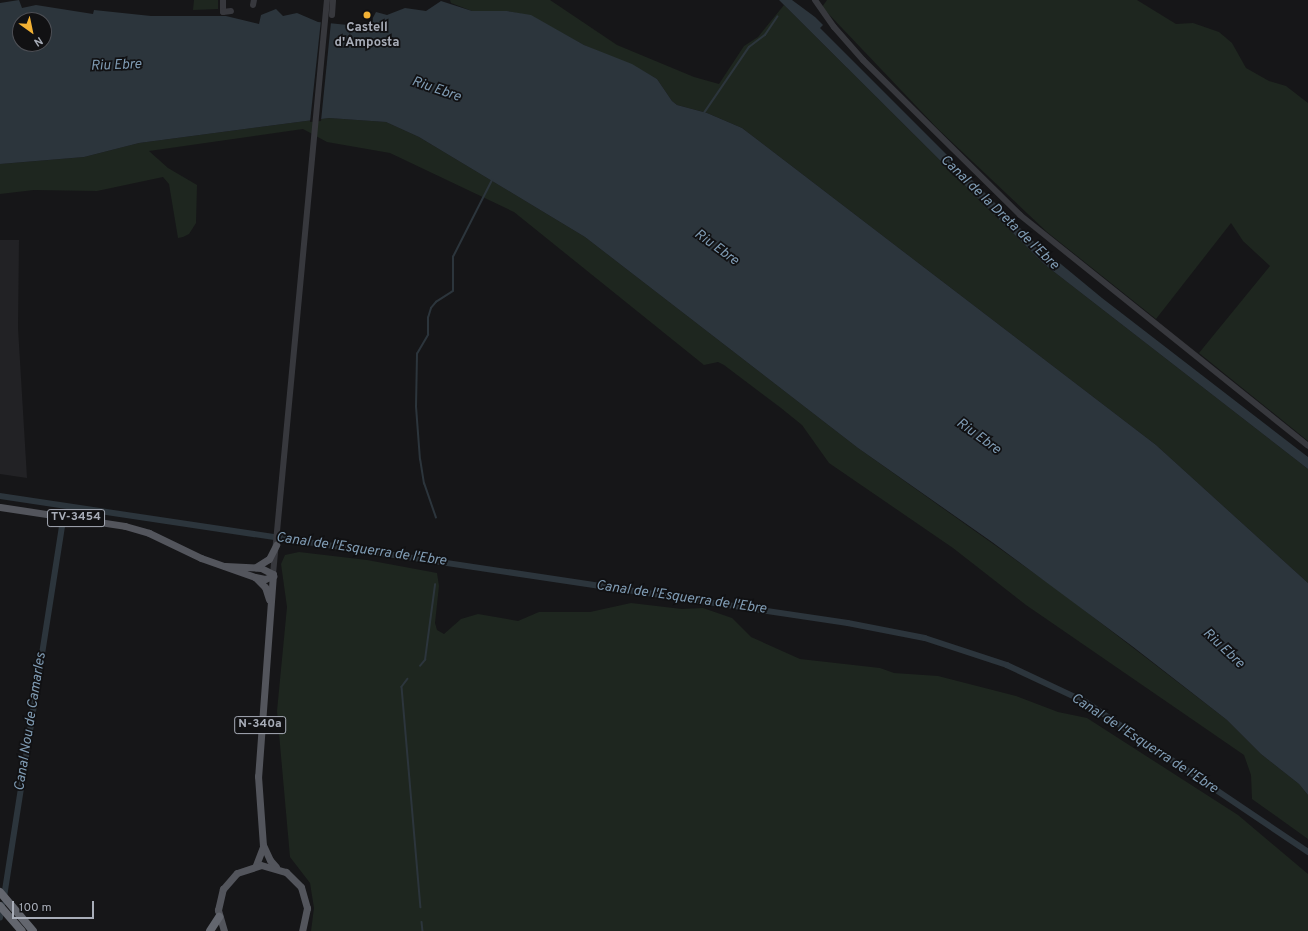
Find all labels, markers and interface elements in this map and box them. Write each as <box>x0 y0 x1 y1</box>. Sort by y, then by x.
marker: Castell d'Amposta <box>362 10 372 20</box>
north arrow <box>12 12 52 52</box>
place label: Castell d'Amposta <box>335 21 399 52</box>
text: N <box>31 33 45 49</box>
water label: Riu Ebre <box>90 57 142 75</box>
water label: Riu Ebre <box>409 74 463 106</box>
water label: Canal de la Dreta de l'Ebre <box>936 152 1062 274</box>
water label: Riu Ebre <box>690 226 742 270</box>
water label: Riu Ebre <box>952 415 1004 459</box>
road number: TV-3454 <box>47 508 105 528</box>
water label: Canal de l'Esquerra de l'Ebre <box>275 530 447 570</box>
water label: Canal de l'Esquerra de l'Ebre <box>595 578 767 618</box>
water label: Riu Ebre <box>1199 626 1247 672</box>
water label: Canal Nou de Camarles <box>12 652 50 792</box>
water label: Canal de l'Esquerra de l'Ebre <box>1067 690 1221 798</box>
road number: N-340a <box>234 715 286 735</box>
scale bar <box>14 893 96 919</box>
text: 100 m <box>19 900 52 916</box>

